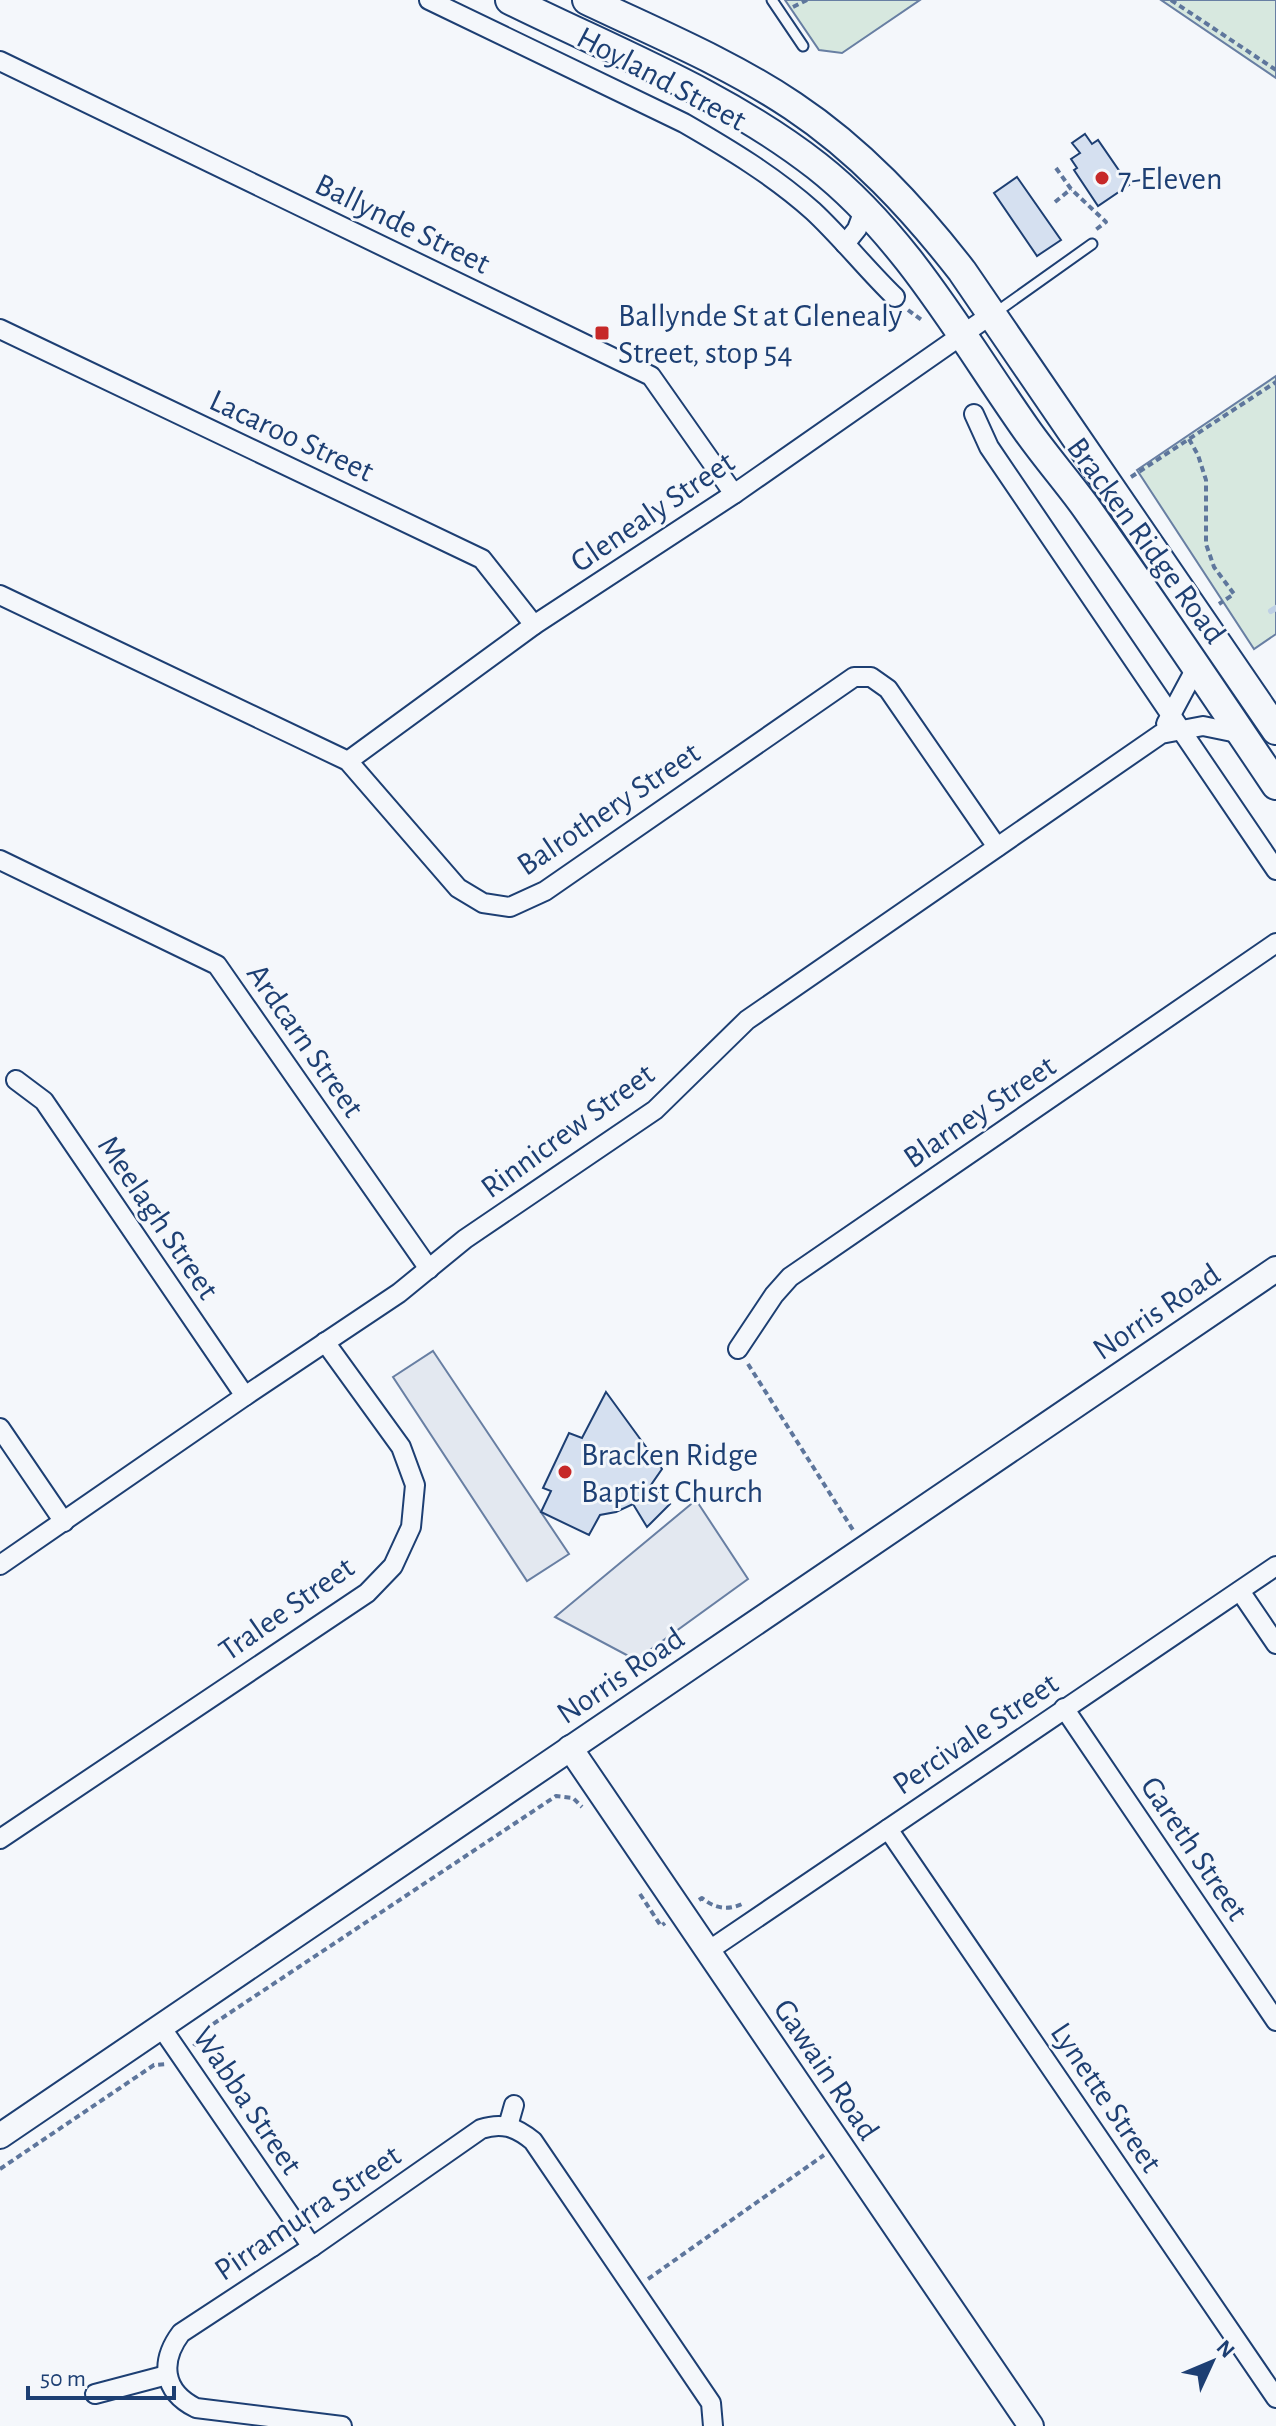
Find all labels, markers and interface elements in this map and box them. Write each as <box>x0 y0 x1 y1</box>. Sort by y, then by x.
street label: Hoyland Street <box>572 21 751 137</box>
place label: 7-Eleven <box>1118 163 1223 195</box>
street label: Ballynde Street <box>310 168 495 280</box>
marker: 7-Eleven <box>1093 169 1111 187</box>
place label: Ballynde St at Glenealy Street, stop 54 <box>618 300 903 369</box>
marker: Ballynde St at Glenealy Street, stop 54 <box>593 324 611 342</box>
street label: Lacaroo Street <box>205 384 378 488</box>
street label: Bracken Ridge Road <box>1061 432 1231 649</box>
street label: Glenealy Street <box>565 446 740 578</box>
street label: Balrothery Street <box>512 736 706 882</box>
street label: Ardcarn Street <box>241 958 370 1123</box>
street label: Blarney Street <box>898 1050 1061 1174</box>
street label: Rinnicrew Street <box>475 1058 660 1204</box>
street label: Meelagh Street <box>92 1130 224 1305</box>
street label: Norris Road <box>1087 1258 1226 1366</box>
place label: Bracken Ridge Baptist Church <box>581 1439 763 1508</box>
marker: Bracken Ridge Baptist Church <box>556 1463 574 1481</box>
street label: Tralee Street <box>213 1551 360 1667</box>
street label: Norris Road <box>551 1622 690 1730</box>
street label: Percivale Street <box>887 1667 1064 1801</box>
street label: Gareth Street <box>1135 1771 1254 1926</box>
street label: Gawain Road <box>768 1993 885 2146</box>
street label: Lynette Street <box>1045 2017 1168 2178</box>
street label: Wabba Street <box>186 2021 308 2180</box>
street label: Pirramurra Street <box>209 2139 406 2287</box>
north arrow <box>1172 2322 1252 2402</box>
text: N <box>1212 2336 1239 2362</box>
scale bar <box>28 2350 174 2400</box>
text: 50 m <box>40 2367 86 2391</box>

